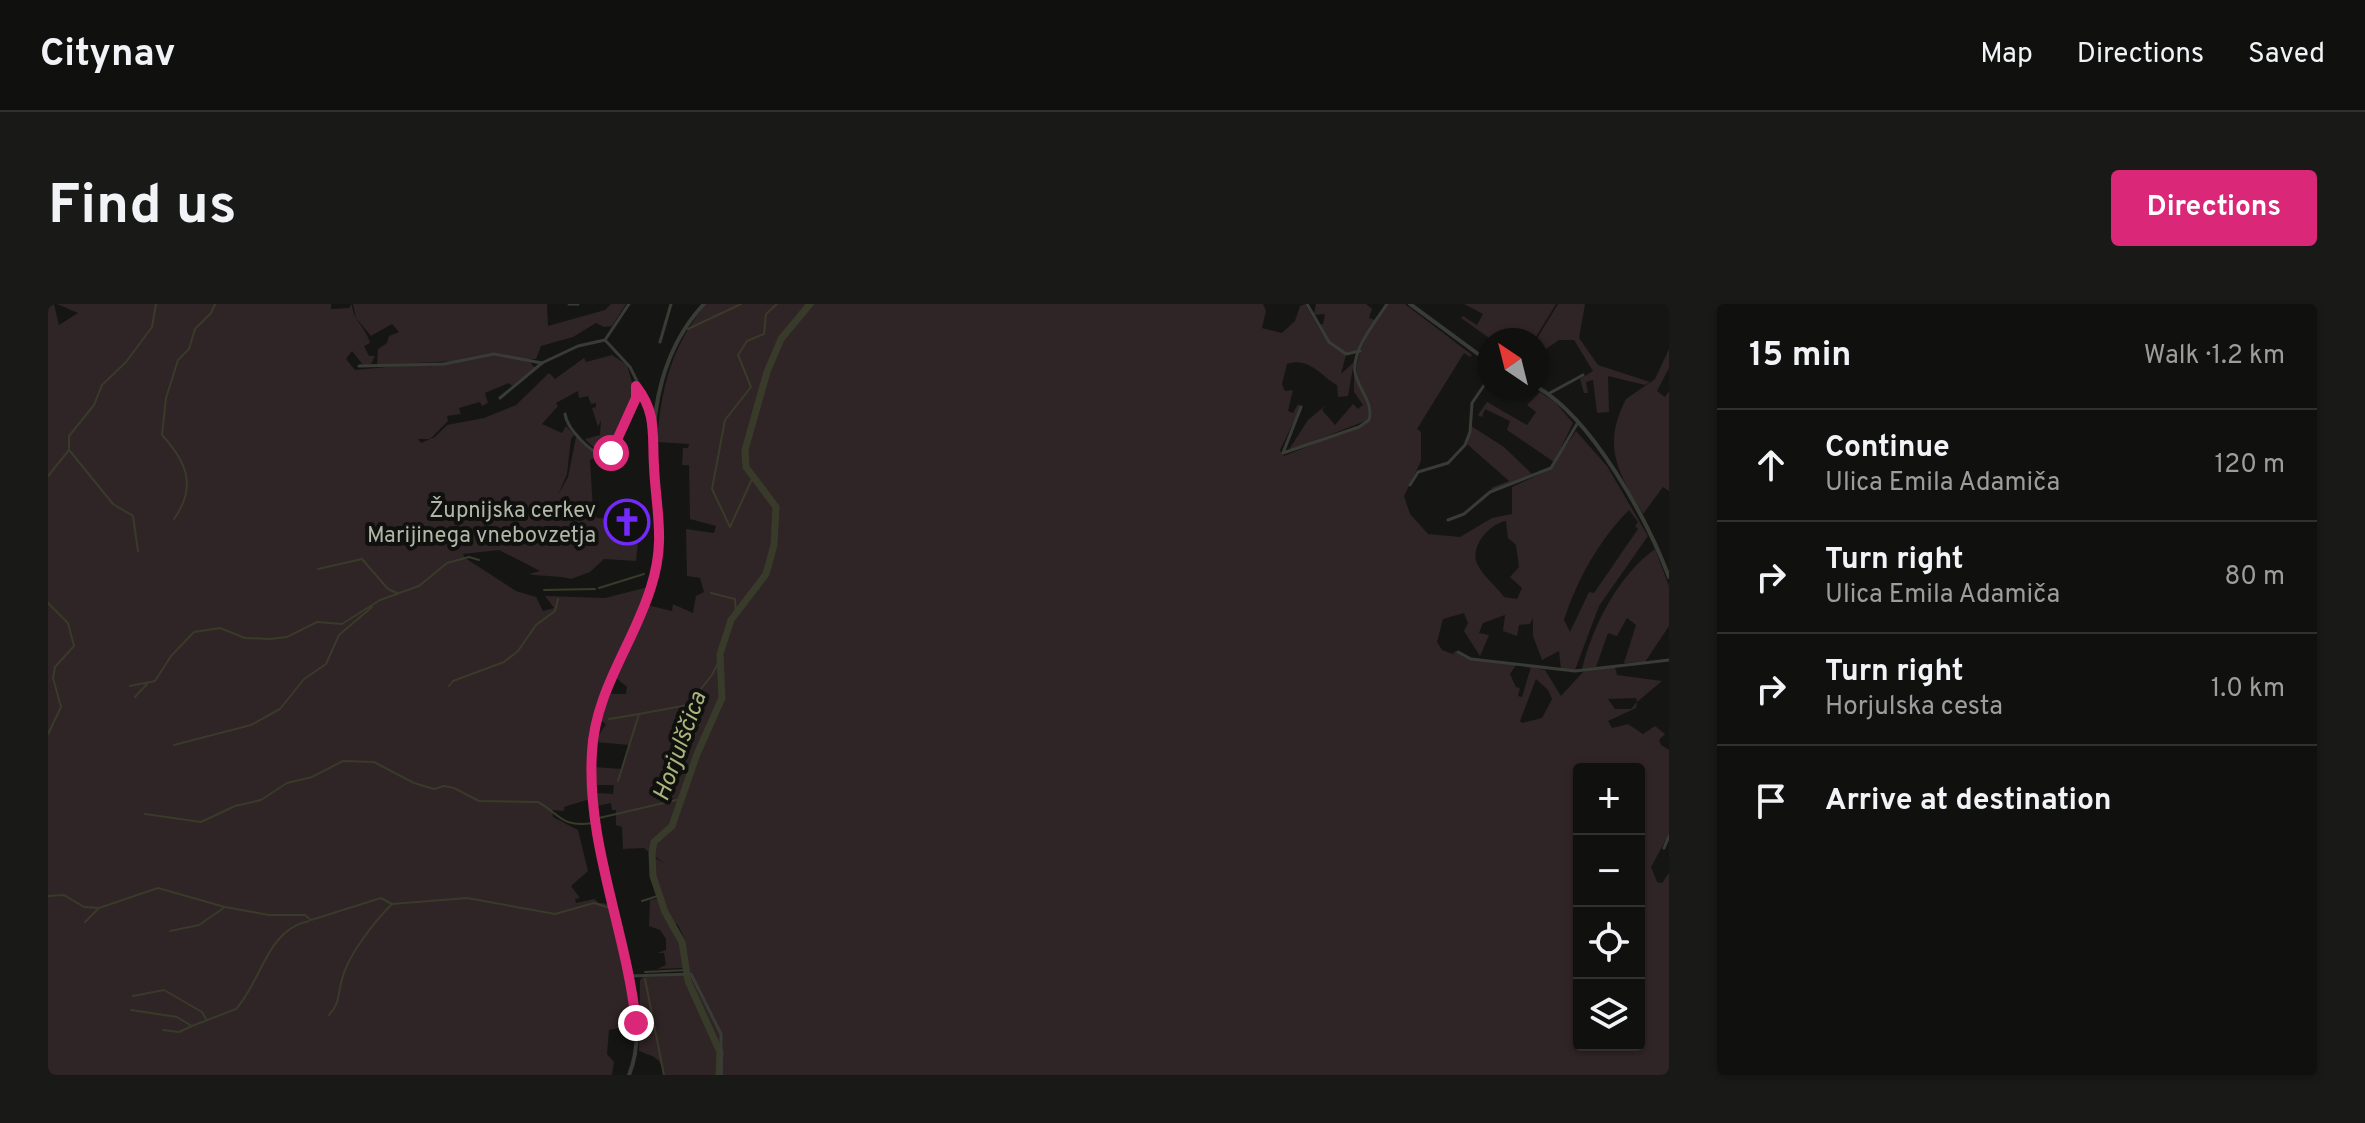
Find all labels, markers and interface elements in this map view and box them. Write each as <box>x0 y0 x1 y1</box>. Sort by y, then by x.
text: Citynav <box>40 31 176 80</box>
text: Map <box>1980 37 2033 73</box>
text: Directions <box>2077 37 2204 73</box>
text: Saved <box>2248 37 2325 73</box>
button: Directions <box>2111 170 2317 246</box>
text: Find us <box>48 173 237 243</box>
north arrow <box>1477 328 1549 400</box>
text: 15 min <box>1749 335 1851 378</box>
text: Walk · 1.2 km <box>2144 340 2285 373</box>
text: Continue <box>1825 430 1950 467</box>
route start <box>593 435 629 471</box>
icon: ahead <box>1749 443 1793 487</box>
text: 120 m <box>2215 449 2285 482</box>
text: Ulica Emila Adamiča <box>1825 467 2060 500</box>
place label: Župnijska cerkev Marijinega vnebovzetja <box>367 496 596 550</box>
church icon: Župnijska cerkev Marijinega vnebovzetja <box>603 498 651 546</box>
text: Turn right <box>1825 542 1963 579</box>
icon: right <box>1749 555 1793 599</box>
text: 80 m <box>2225 561 2285 594</box>
text: Ulica Emila Adamiča <box>1825 579 2060 612</box>
text: Turn right <box>1825 654 1963 691</box>
icon: right <box>1749 667 1793 711</box>
text: 1.0 km <box>2211 673 2285 706</box>
water label: Horjulščica <box>647 687 715 806</box>
text: Horjulska cesta <box>1825 691 2003 724</box>
map controls <box>1573 763 1645 1051</box>
button: + <box>1573 763 1645 835</box>
icon: arrive <box>1749 779 1793 823</box>
text: Arrive at destination <box>1825 783 2111 820</box>
button: − <box>1573 835 1645 907</box>
button: locate <box>1573 907 1645 979</box>
button: layers <box>1573 979 1645 1051</box>
route end <box>618 1005 654 1041</box>

